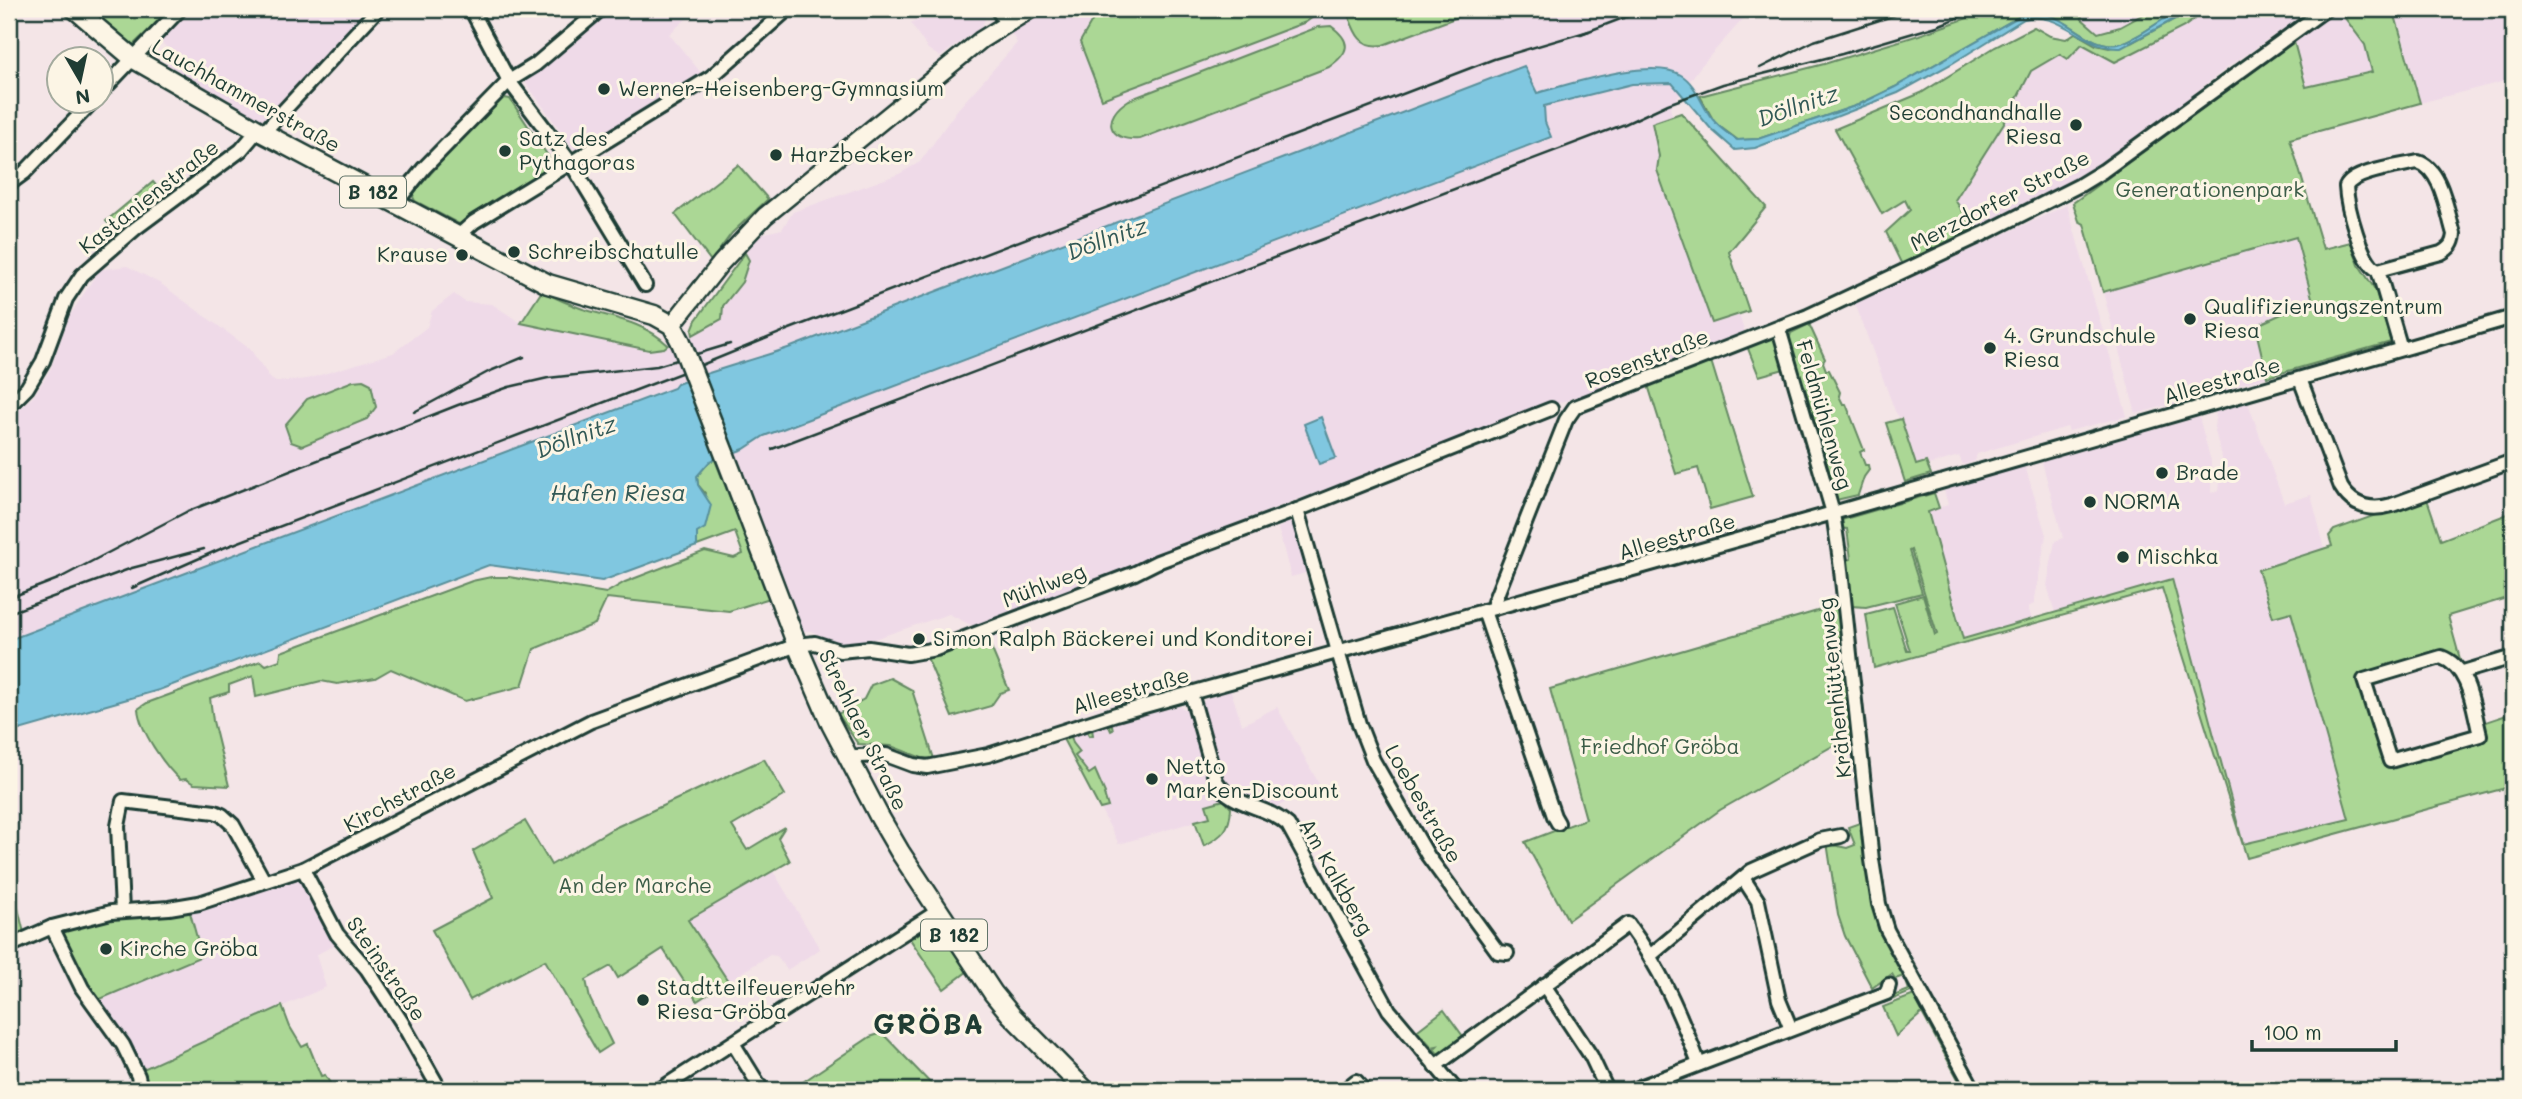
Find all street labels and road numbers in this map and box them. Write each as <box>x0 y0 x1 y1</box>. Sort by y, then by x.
street label: Lauchhammerstraße <box>148 32 346 158</box>
street label: Kastanienstraße <box>73 133 224 259</box>
street label: Merzdorfer Straße <box>1905 143 2094 257</box>
road number: B 182 <box>340 176 406 208</box>
street label: Rosenstraße <box>1581 322 1712 394</box>
street label: Feldmühlenweg <box>1791 336 1860 493</box>
street label: Alleestraße <box>2160 350 2283 409</box>
street label: Alleestraße <box>1615 506 1738 565</box>
street label: Mühlweg <box>998 556 1089 613</box>
street label: Krähenhüttenweg <box>1811 597 1856 779</box>
street label: Strehlaer Straße <box>814 644 915 814</box>
street label: Alleestraße <box>1069 660 1192 719</box>
street label: Loebestraße <box>1380 739 1469 867</box>
street label: Kirchstraße <box>339 756 460 838</box>
street label: Am Kalkberg <box>1294 813 1380 939</box>
street label: Steinstraße <box>341 911 433 1026</box>
road number: B 182 <box>921 920 987 951</box>

